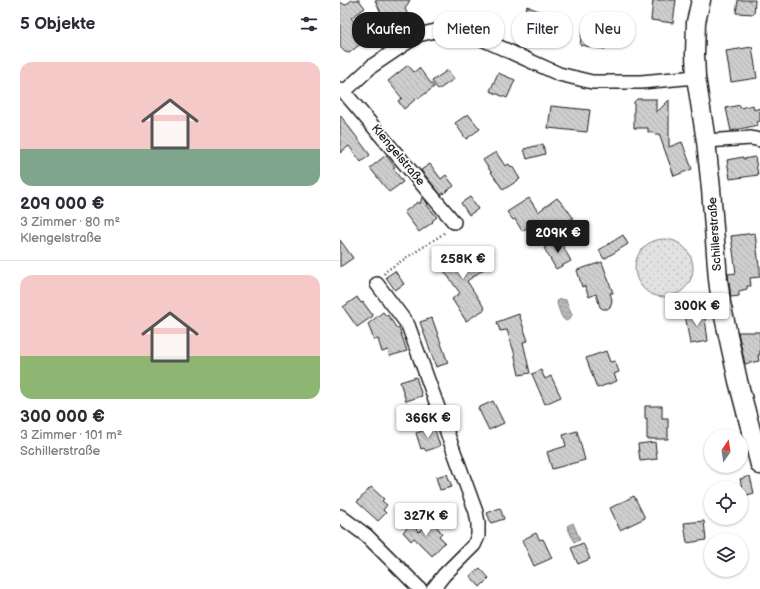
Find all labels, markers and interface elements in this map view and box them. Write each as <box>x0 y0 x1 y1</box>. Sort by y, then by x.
chip: Kaufen <box>352 12 425 48</box>
chip: Mieten <box>433 12 504 48</box>
chip: Filter <box>512 12 572 48</box>
chip: Neu <box>580 12 635 48</box>
icon: filters <box>298 13 320 35</box>
text: 5 Objekte <box>20 14 95 34</box>
icon: home <box>134 88 206 160</box>
street label: Klengelstraße <box>368 121 428 189</box>
text: 209 000 € <box>20 194 104 214</box>
street label: Schillerstraße <box>705 197 725 271</box>
text: 3 Zimmer · 80 m² <box>20 214 120 230</box>
pin: 209K € <box>525 220 591 254</box>
text: 209K € <box>535 225 581 241</box>
text: Klengelstraße <box>20 230 102 246</box>
pin: 258K € <box>430 246 496 280</box>
text: 258K € <box>440 251 486 267</box>
pin: 300K € <box>664 293 730 327</box>
text: 300K € <box>674 298 720 314</box>
icon: home <box>134 301 206 373</box>
pin: 366K € <box>395 405 461 439</box>
text: 300 000 € <box>20 407 105 427</box>
text: 366K € <box>405 410 451 426</box>
text: 3 Zimmer · 101 m² <box>20 427 122 443</box>
north arrow <box>704 429 748 473</box>
map controls <box>704 429 748 577</box>
text: Schillerstraße <box>20 443 100 459</box>
button: locate <box>704 481 748 525</box>
pin: 327K € <box>393 503 459 537</box>
text: 327K € <box>404 508 448 524</box>
button: layers <box>704 533 748 577</box>

